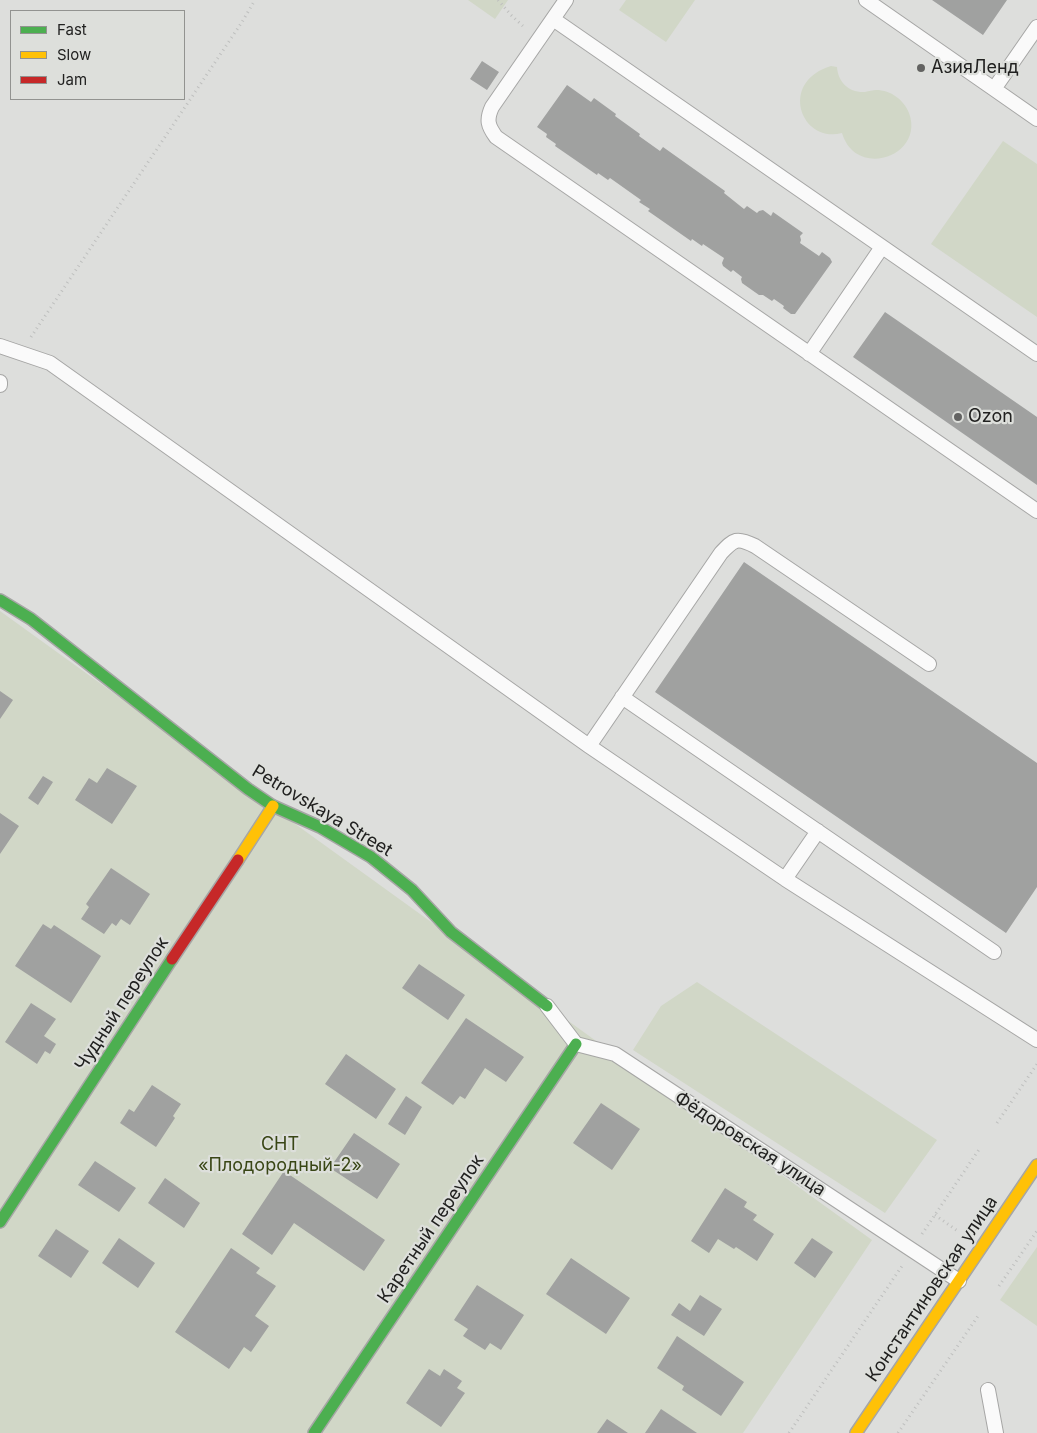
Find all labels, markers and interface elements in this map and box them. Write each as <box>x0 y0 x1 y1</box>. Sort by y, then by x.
legend <box>10 10 185 100</box>
text: Fast <box>57 20 87 39</box>
text: Slow <box>57 45 91 64</box>
place label: АзияЛенд <box>931 57 1019 79</box>
marker: АзияЛенд <box>915 62 927 74</box>
text: Jam <box>57 70 87 89</box>
place label: Ozon <box>968 406 1013 428</box>
marker: Ozon <box>952 411 964 423</box>
street label: Petrovskaya Street <box>248 761 396 861</box>
street label: Чудный переулок <box>71 933 173 1075</box>
street label: Фёдоровская улица <box>670 1087 830 1201</box>
park label: СНТ «Плодородный-2» <box>198 1134 362 1176</box>
street label: Каретный переулок <box>373 1151 489 1307</box>
street label: Константиновская улица <box>862 1192 1002 1386</box>

